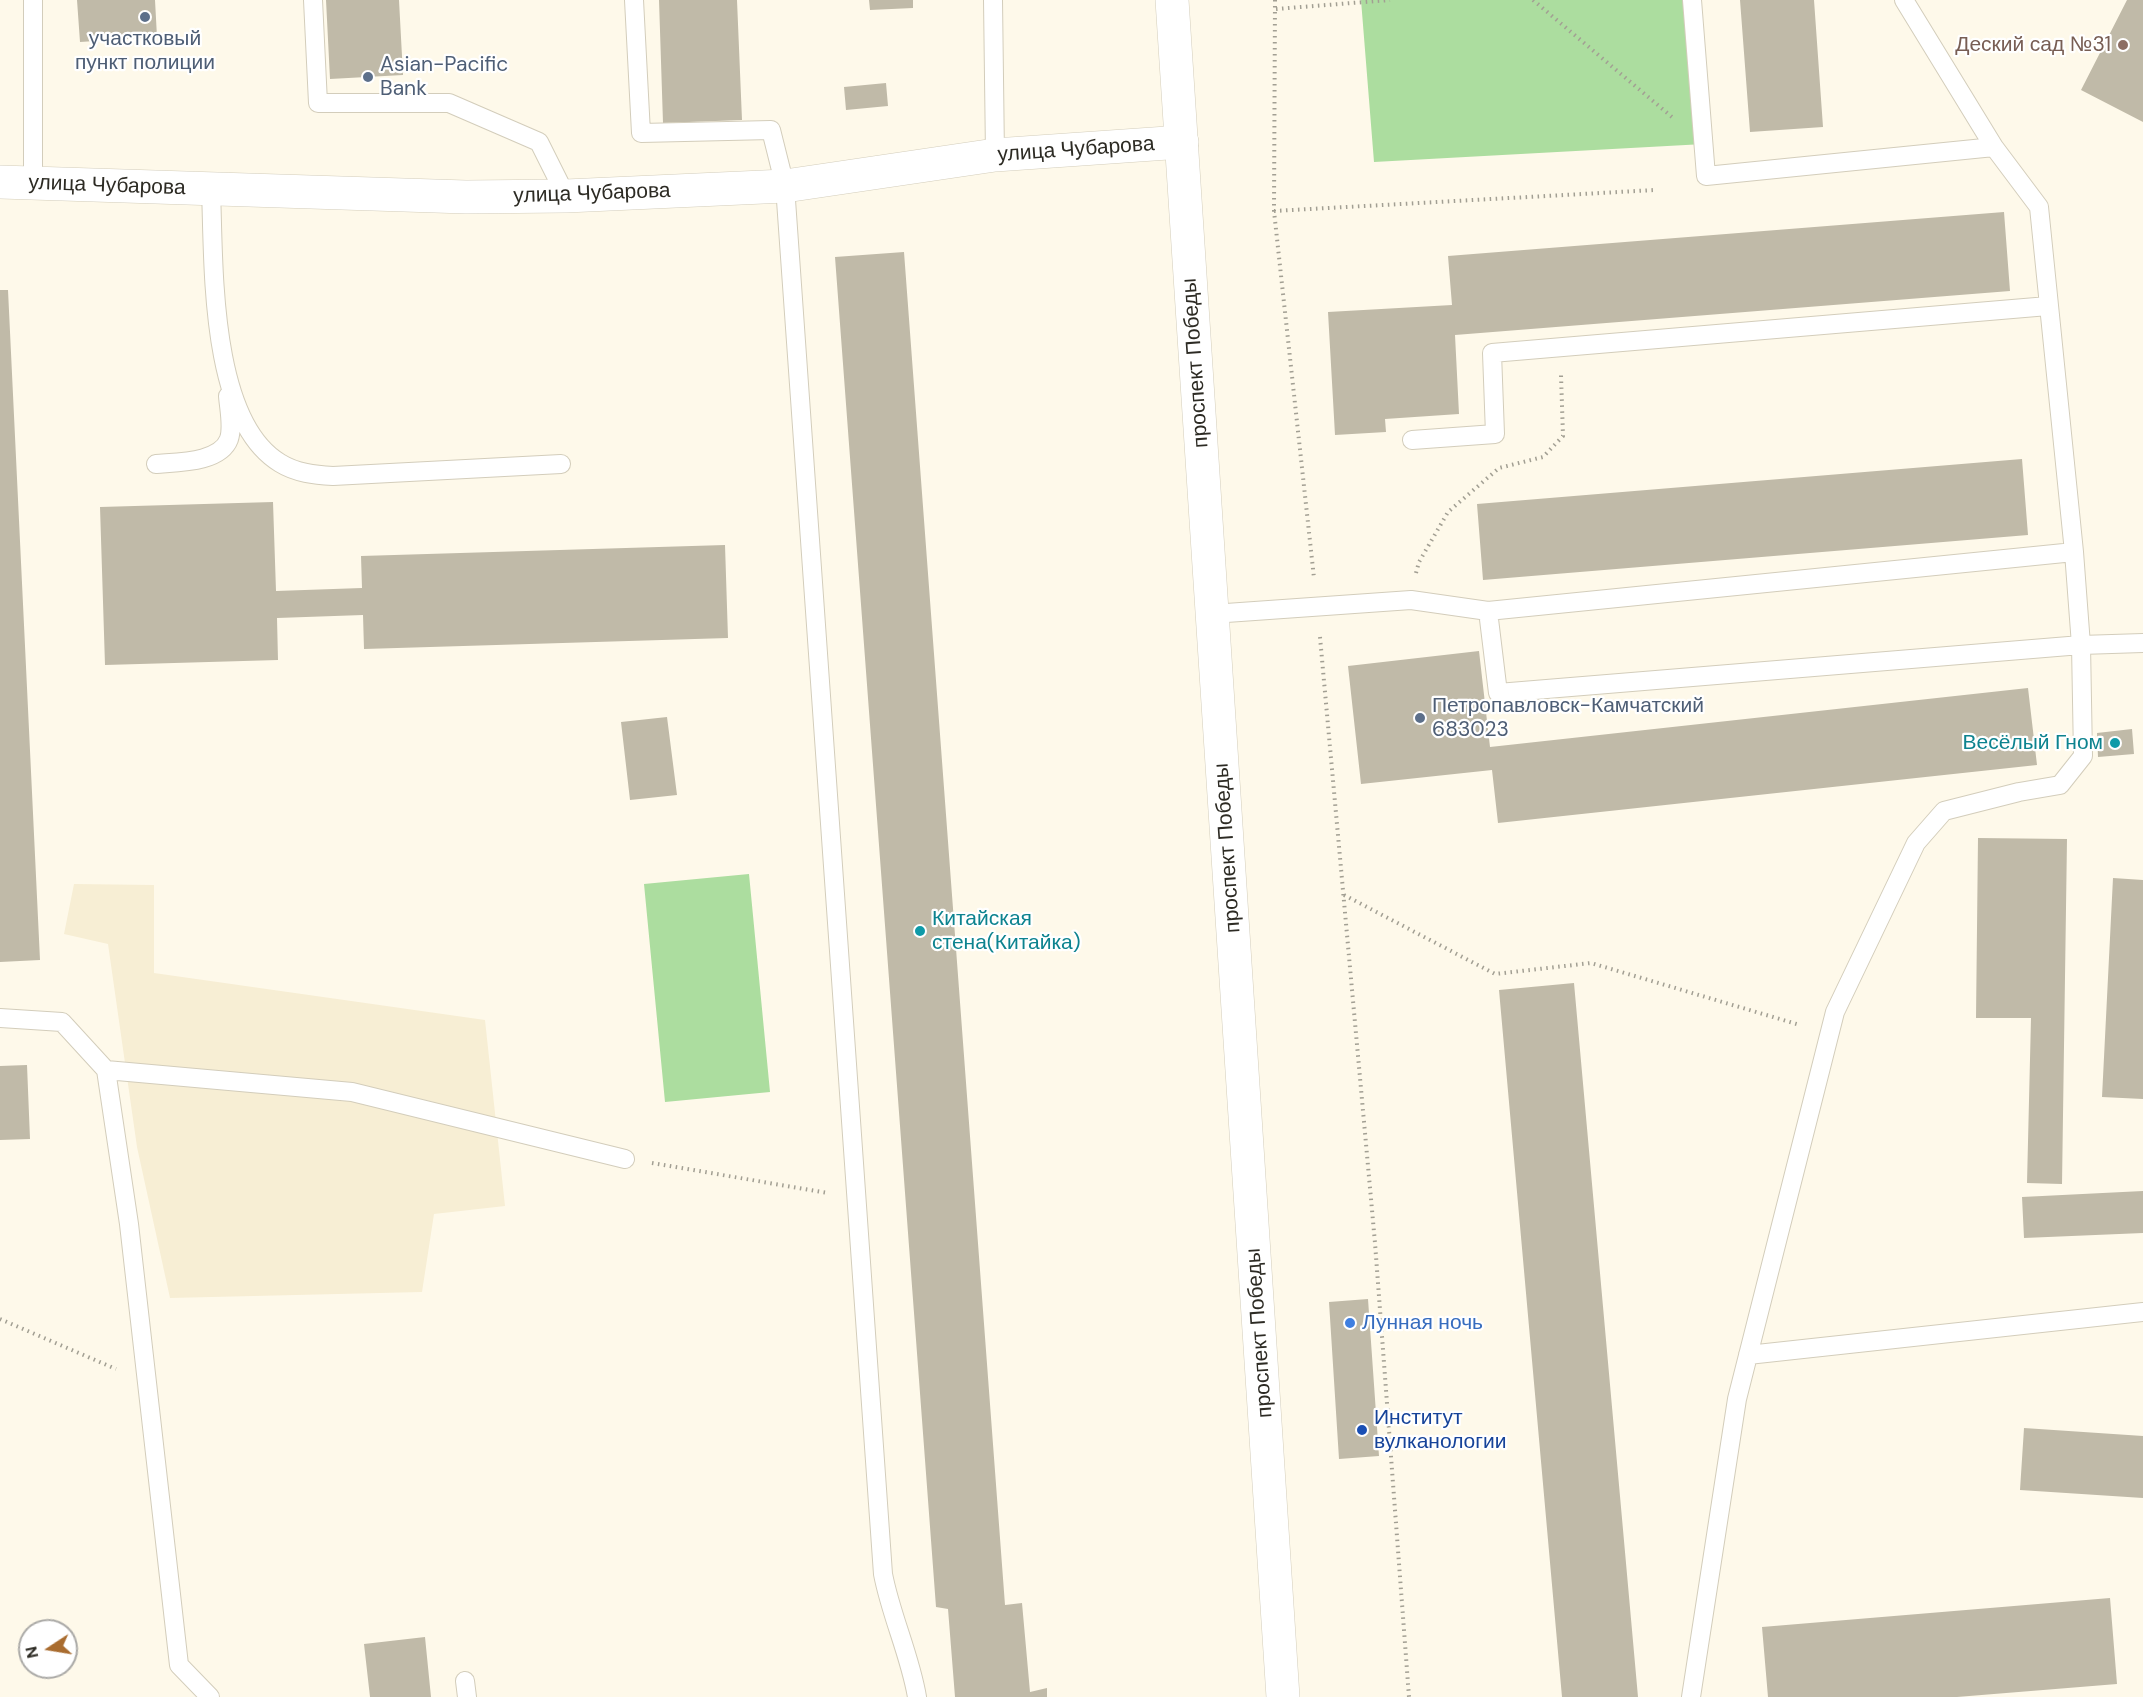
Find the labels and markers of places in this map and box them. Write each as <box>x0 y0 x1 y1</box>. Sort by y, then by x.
marker: участковый пункт полиции <box>138 10 152 24</box>
place label: участковый пункт полиции <box>75 26 215 76</box>
place label: Деский сад №31 <box>1955 32 2111 58</box>
marker: Деский сад №31 <box>2116 38 2130 52</box>
place label: Asian-Pacific Bank <box>380 52 508 102</box>
marker: Asian-Pacific Bank <box>361 70 375 84</box>
place label: Петропавловск-Камчатский 683023 <box>1432 693 1704 743</box>
marker: Петропавловск-Камчатский 683023 <box>1413 711 1427 725</box>
place label: Весёлый Гном <box>1963 730 2103 756</box>
marker: Весёлый Гном <box>2108 736 2122 750</box>
place label: Китайская стена(Китайка) <box>932 906 1081 956</box>
marker: Китайская стена(Китайка) <box>913 924 927 938</box>
place label: Лунная ночь <box>1362 1310 1483 1336</box>
marker: Лунная ночь <box>1343 1316 1357 1330</box>
place label: Институт вулканологии <box>1374 1405 1506 1455</box>
marker: Институт вулканологии <box>1355 1423 1369 1437</box>

